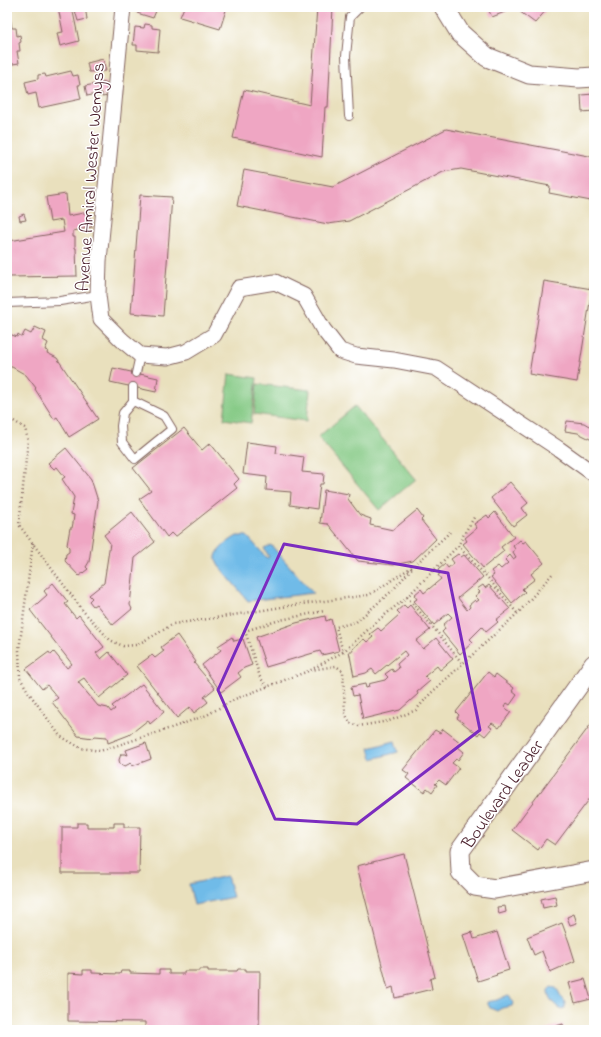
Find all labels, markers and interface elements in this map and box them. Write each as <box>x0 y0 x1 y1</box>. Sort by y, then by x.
street label: Avenue Amiral Wester Wemyss <box>71 62 113 292</box>
street label: Boulevard Leader <box>456 735 551 856</box>

